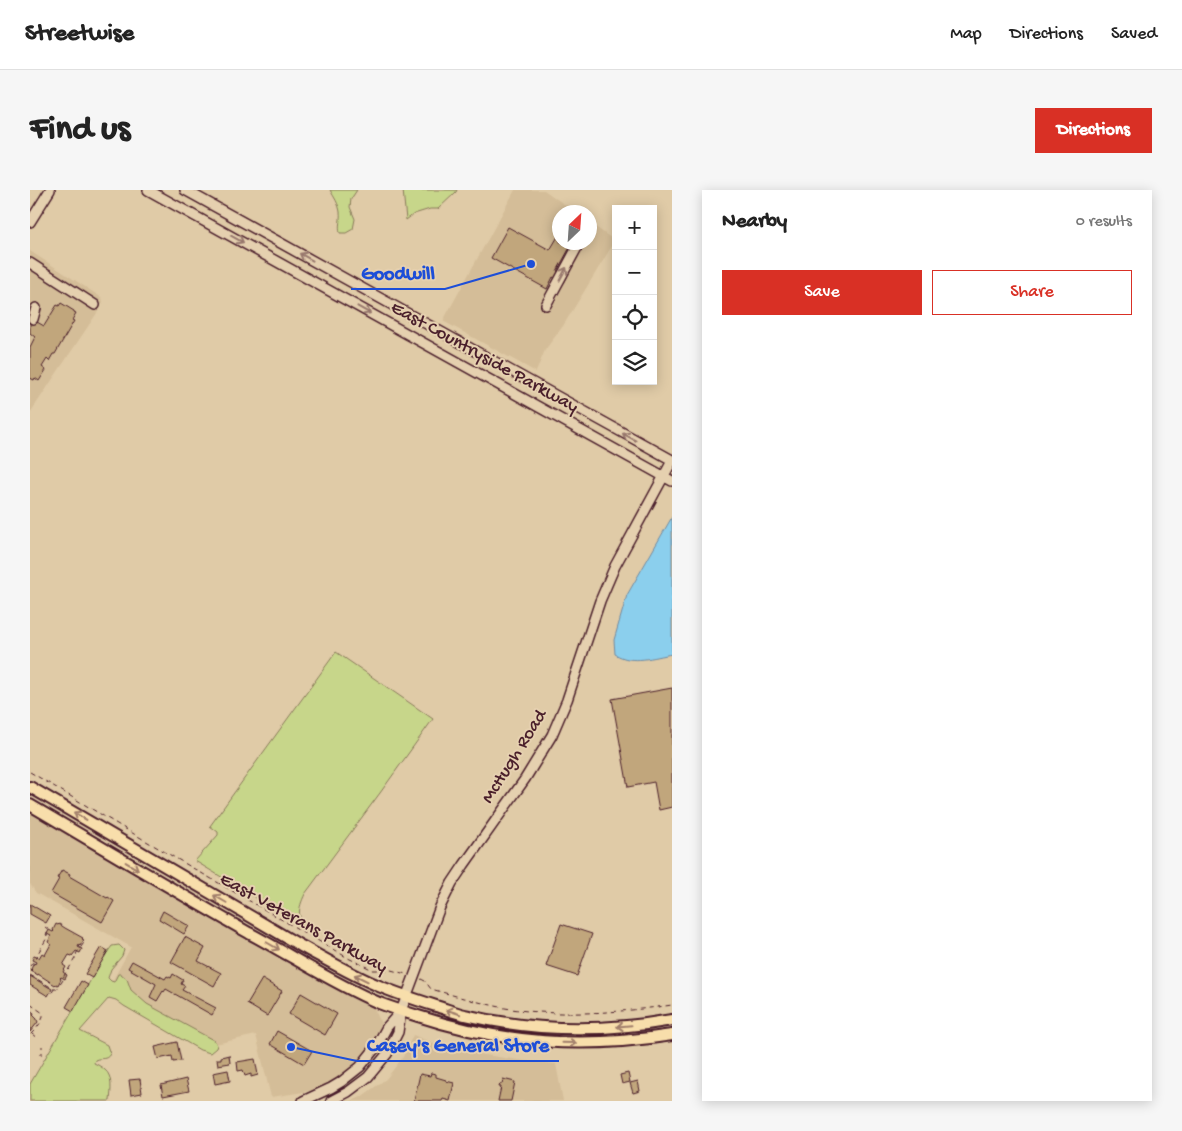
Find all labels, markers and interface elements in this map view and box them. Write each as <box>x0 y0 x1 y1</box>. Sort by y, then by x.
text: Streetwise <box>25 20 134 49</box>
text: Map <box>950 24 982 45</box>
text: Directions <box>1010 24 1083 45</box>
text: Saved <box>1111 24 1157 45</box>
button: Directions <box>1035 108 1152 153</box>
text: Find us <box>30 110 130 151</box>
north arrow <box>552 205 597 250</box>
map controls <box>612 205 657 385</box>
button: + <box>612 205 657 250</box>
text: Nearby <box>722 210 787 235</box>
text: 0 results <box>1076 213 1132 232</box>
one-way arrow <box>229 235 243 245</box>
button: − <box>612 250 657 295</box>
one-way arrow <box>300 252 314 262</box>
callout: Goodwill <box>351 254 445 289</box>
text: Goodwill <box>361 264 435 287</box>
one-way arrow <box>559 267 568 282</box>
button: Save <box>722 270 922 315</box>
button: Share <box>932 270 1132 315</box>
button: locate <box>612 295 657 340</box>
street label: East Countryside Parkway <box>386 297 582 420</box>
one-way arrow <box>356 305 371 315</box>
button: layers <box>612 340 657 385</box>
one-way arrow <box>622 432 637 442</box>
street label: McHugh Road <box>477 704 554 808</box>
one-way arrow <box>73 811 87 821</box>
one-way arrow <box>125 861 139 871</box>
street label: East Veterans Parkway <box>215 868 391 980</box>
one-way arrow <box>213 893 227 903</box>
one-way arrow <box>266 942 280 952</box>
one-way arrow <box>354 973 369 983</box>
one-way arrow <box>445 1006 461 1016</box>
one-way arrow <box>616 1021 632 1031</box>
callout: Casey's General Store <box>357 1026 559 1061</box>
text: Casey's General Store <box>366 1036 550 1059</box>
one-way arrow <box>560 1038 576 1048</box>

